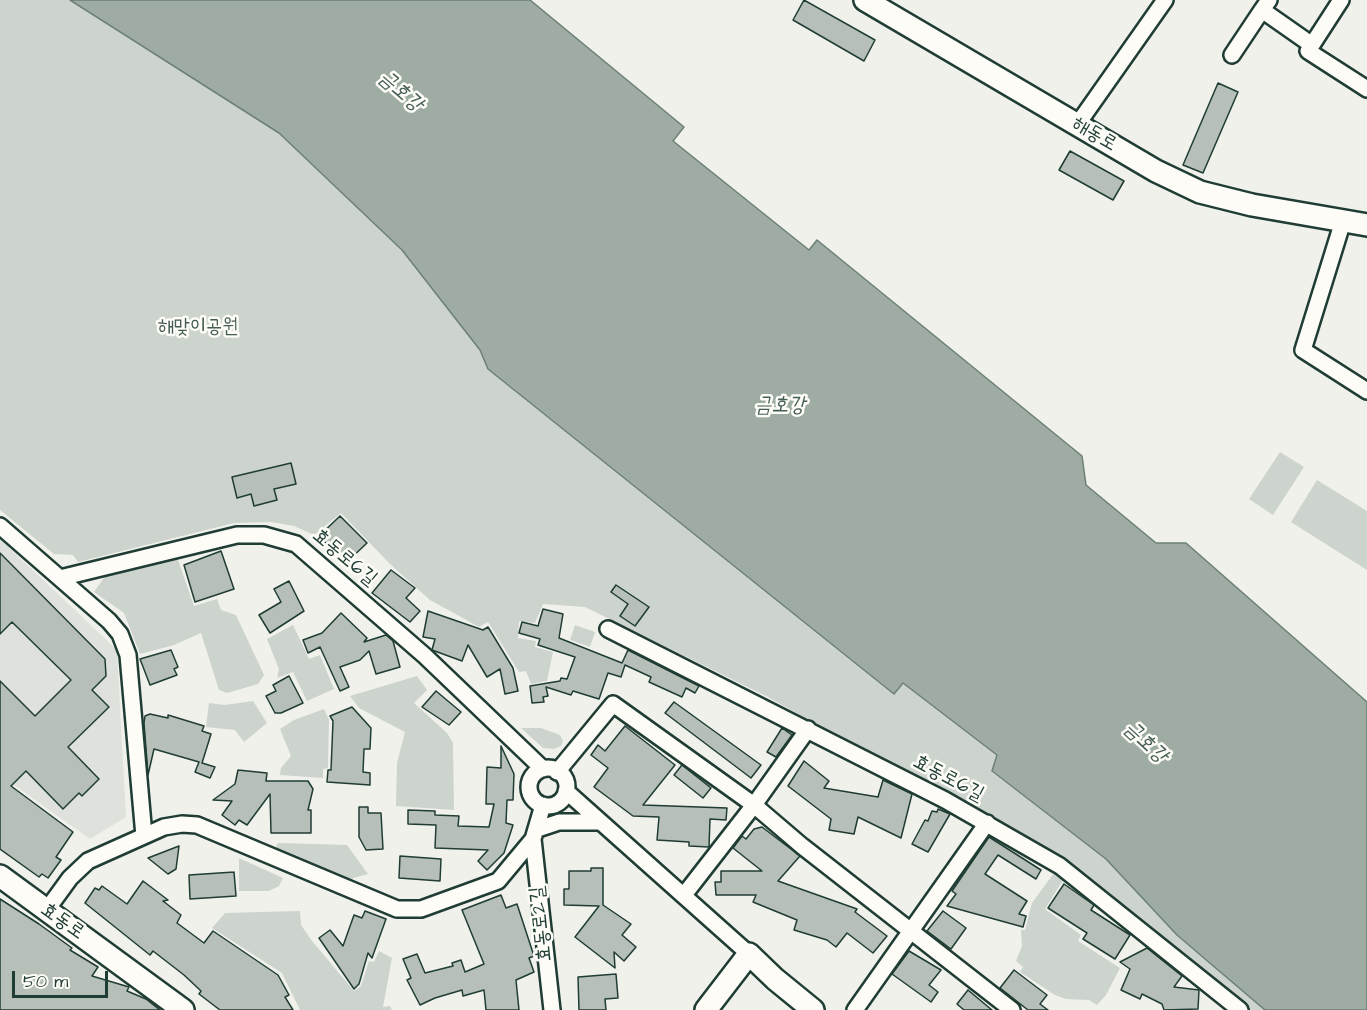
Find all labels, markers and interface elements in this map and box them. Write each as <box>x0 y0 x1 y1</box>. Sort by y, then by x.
water label: 금호강 <box>373 66 427 118</box>
street label: 해동로 <box>1067 113 1121 157</box>
park label: 해맞이공원 <box>158 316 238 340</box>
water label: 금호강 <box>755 394 805 420</box>
street label: 효동로6길 <box>307 524 381 592</box>
water label: 금호강 <box>1118 716 1172 770</box>
street label: 효동로6길 <box>908 750 988 808</box>
street label: 효동로2길 <box>526 885 558 963</box>
street label: 효동로 <box>35 898 89 946</box>
scale bar <box>15 959 111 997</box>
text: 50 m <box>23 969 68 994</box>

